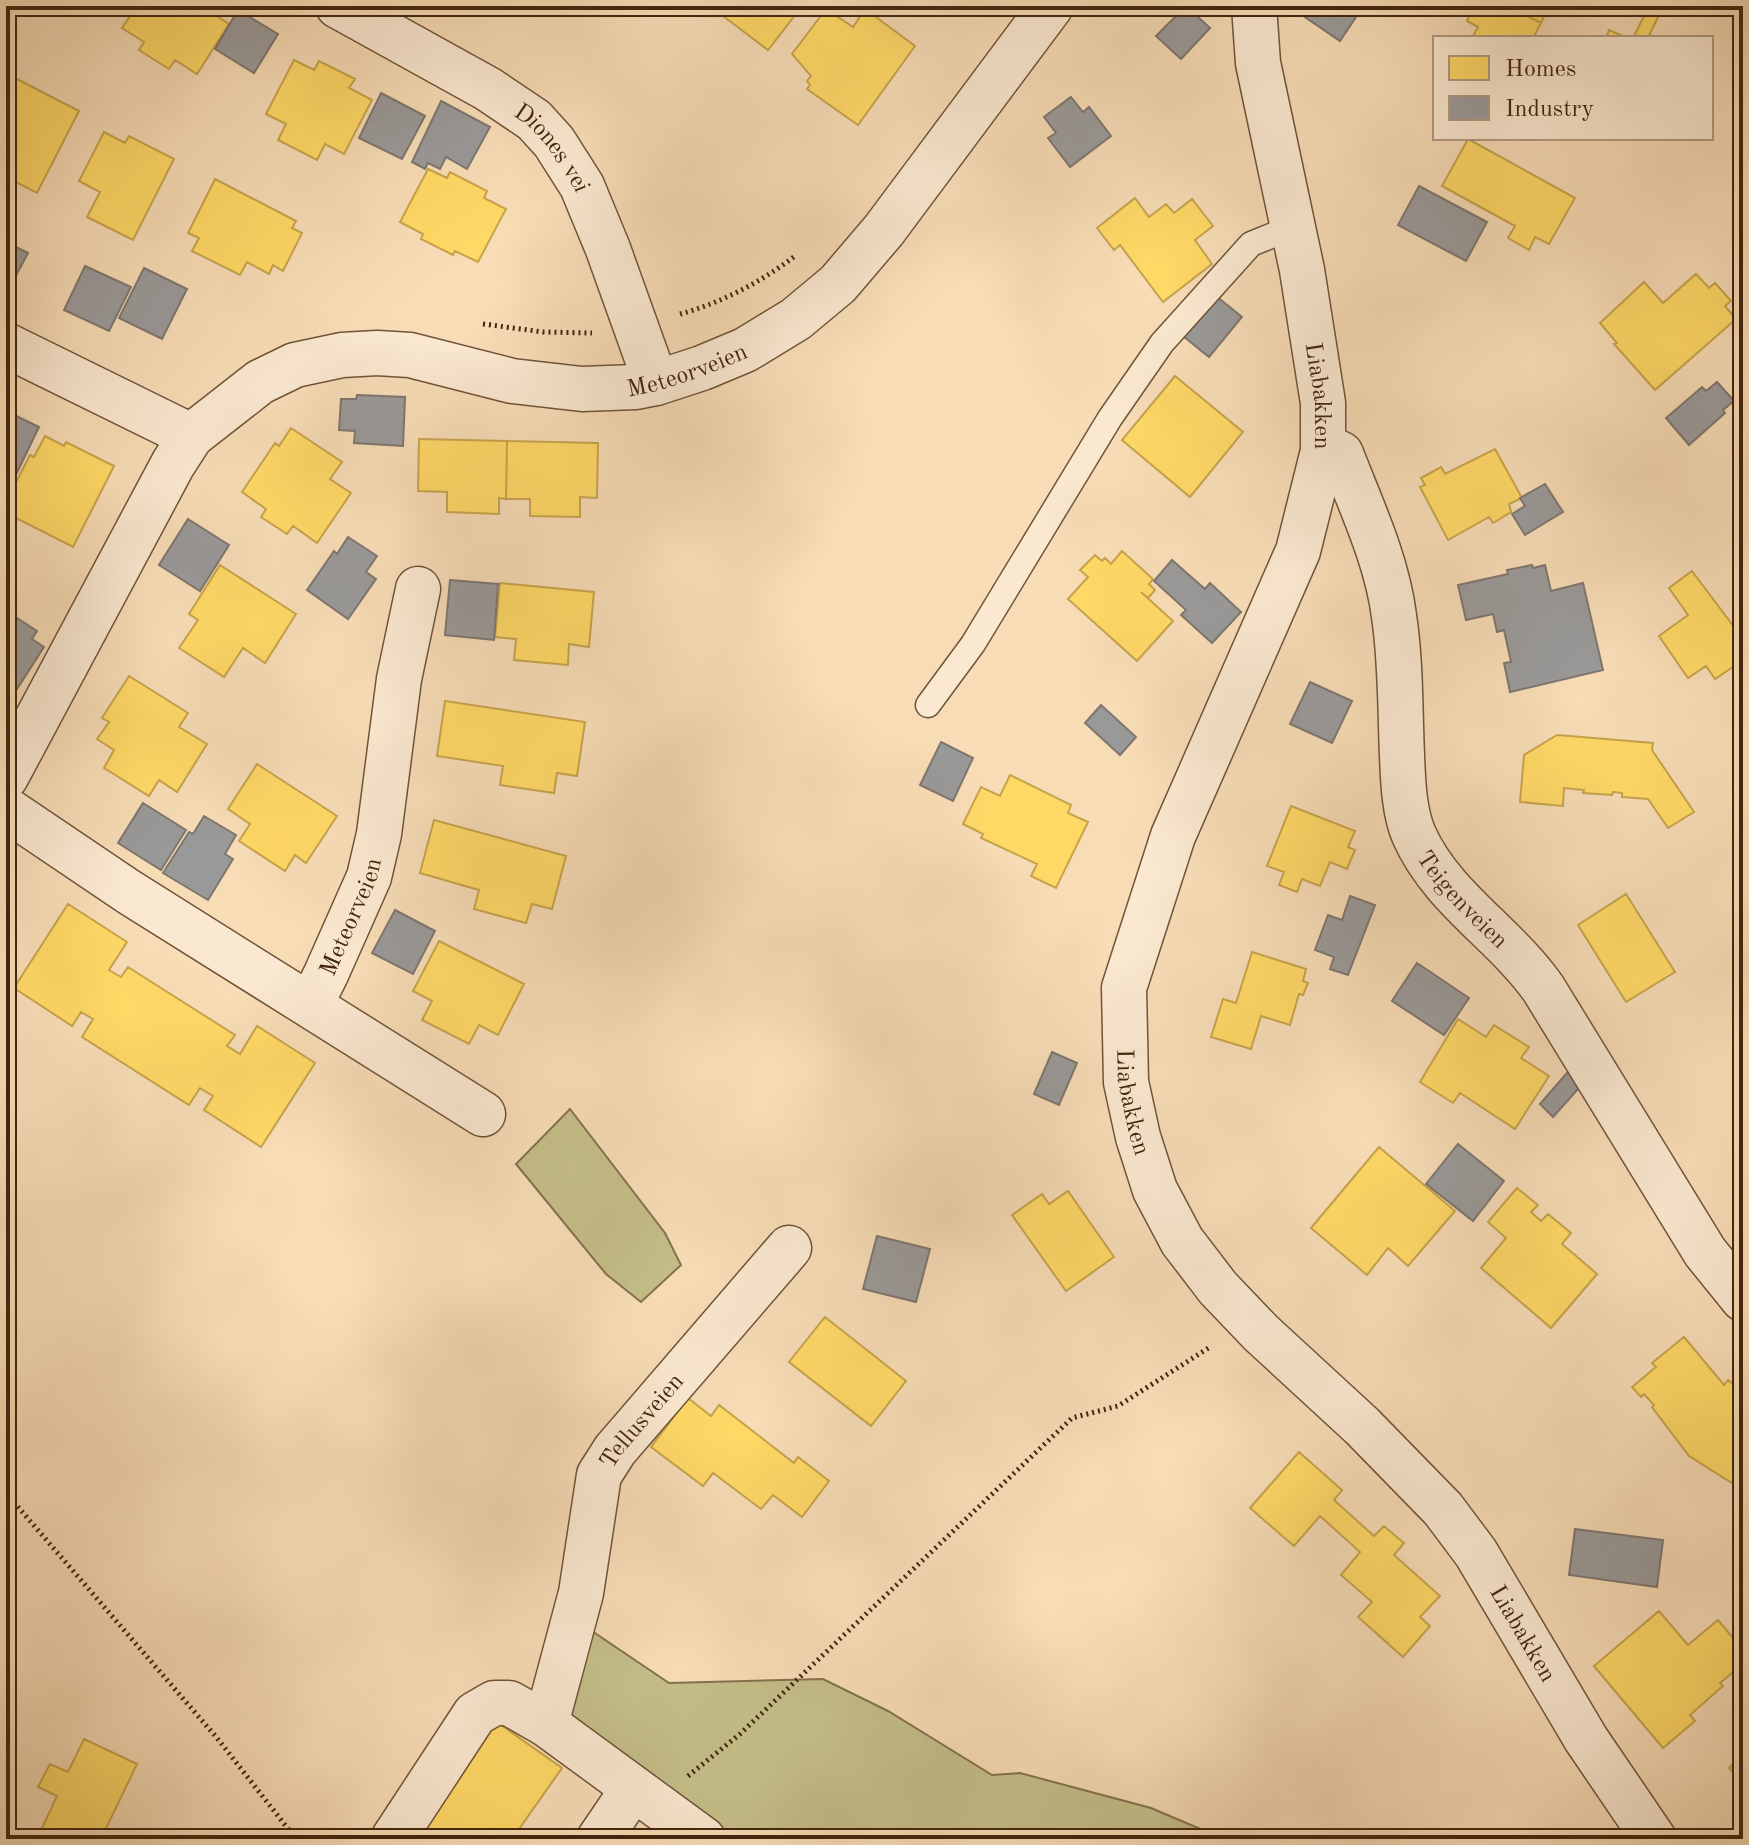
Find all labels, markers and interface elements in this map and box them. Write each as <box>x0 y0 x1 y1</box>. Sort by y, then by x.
legend <box>1433 36 1713 140</box>
text: Homes <box>1505 58 1576 82</box>
text: Industry <box>1505 98 1594 122</box>
street label: Diones vei <box>509 100 593 196</box>
street label: Meteorveien <box>625 340 751 403</box>
street label: Liabakken <box>1300 341 1333 449</box>
street label: Teigenveien <box>1411 847 1512 954</box>
street label: Meteorveien <box>317 856 387 980</box>
street label: Liabakken <box>1111 1049 1153 1159</box>
street label: Tellusveien <box>597 1370 689 1473</box>
street label: Liabakken <box>1484 1582 1559 1687</box>

